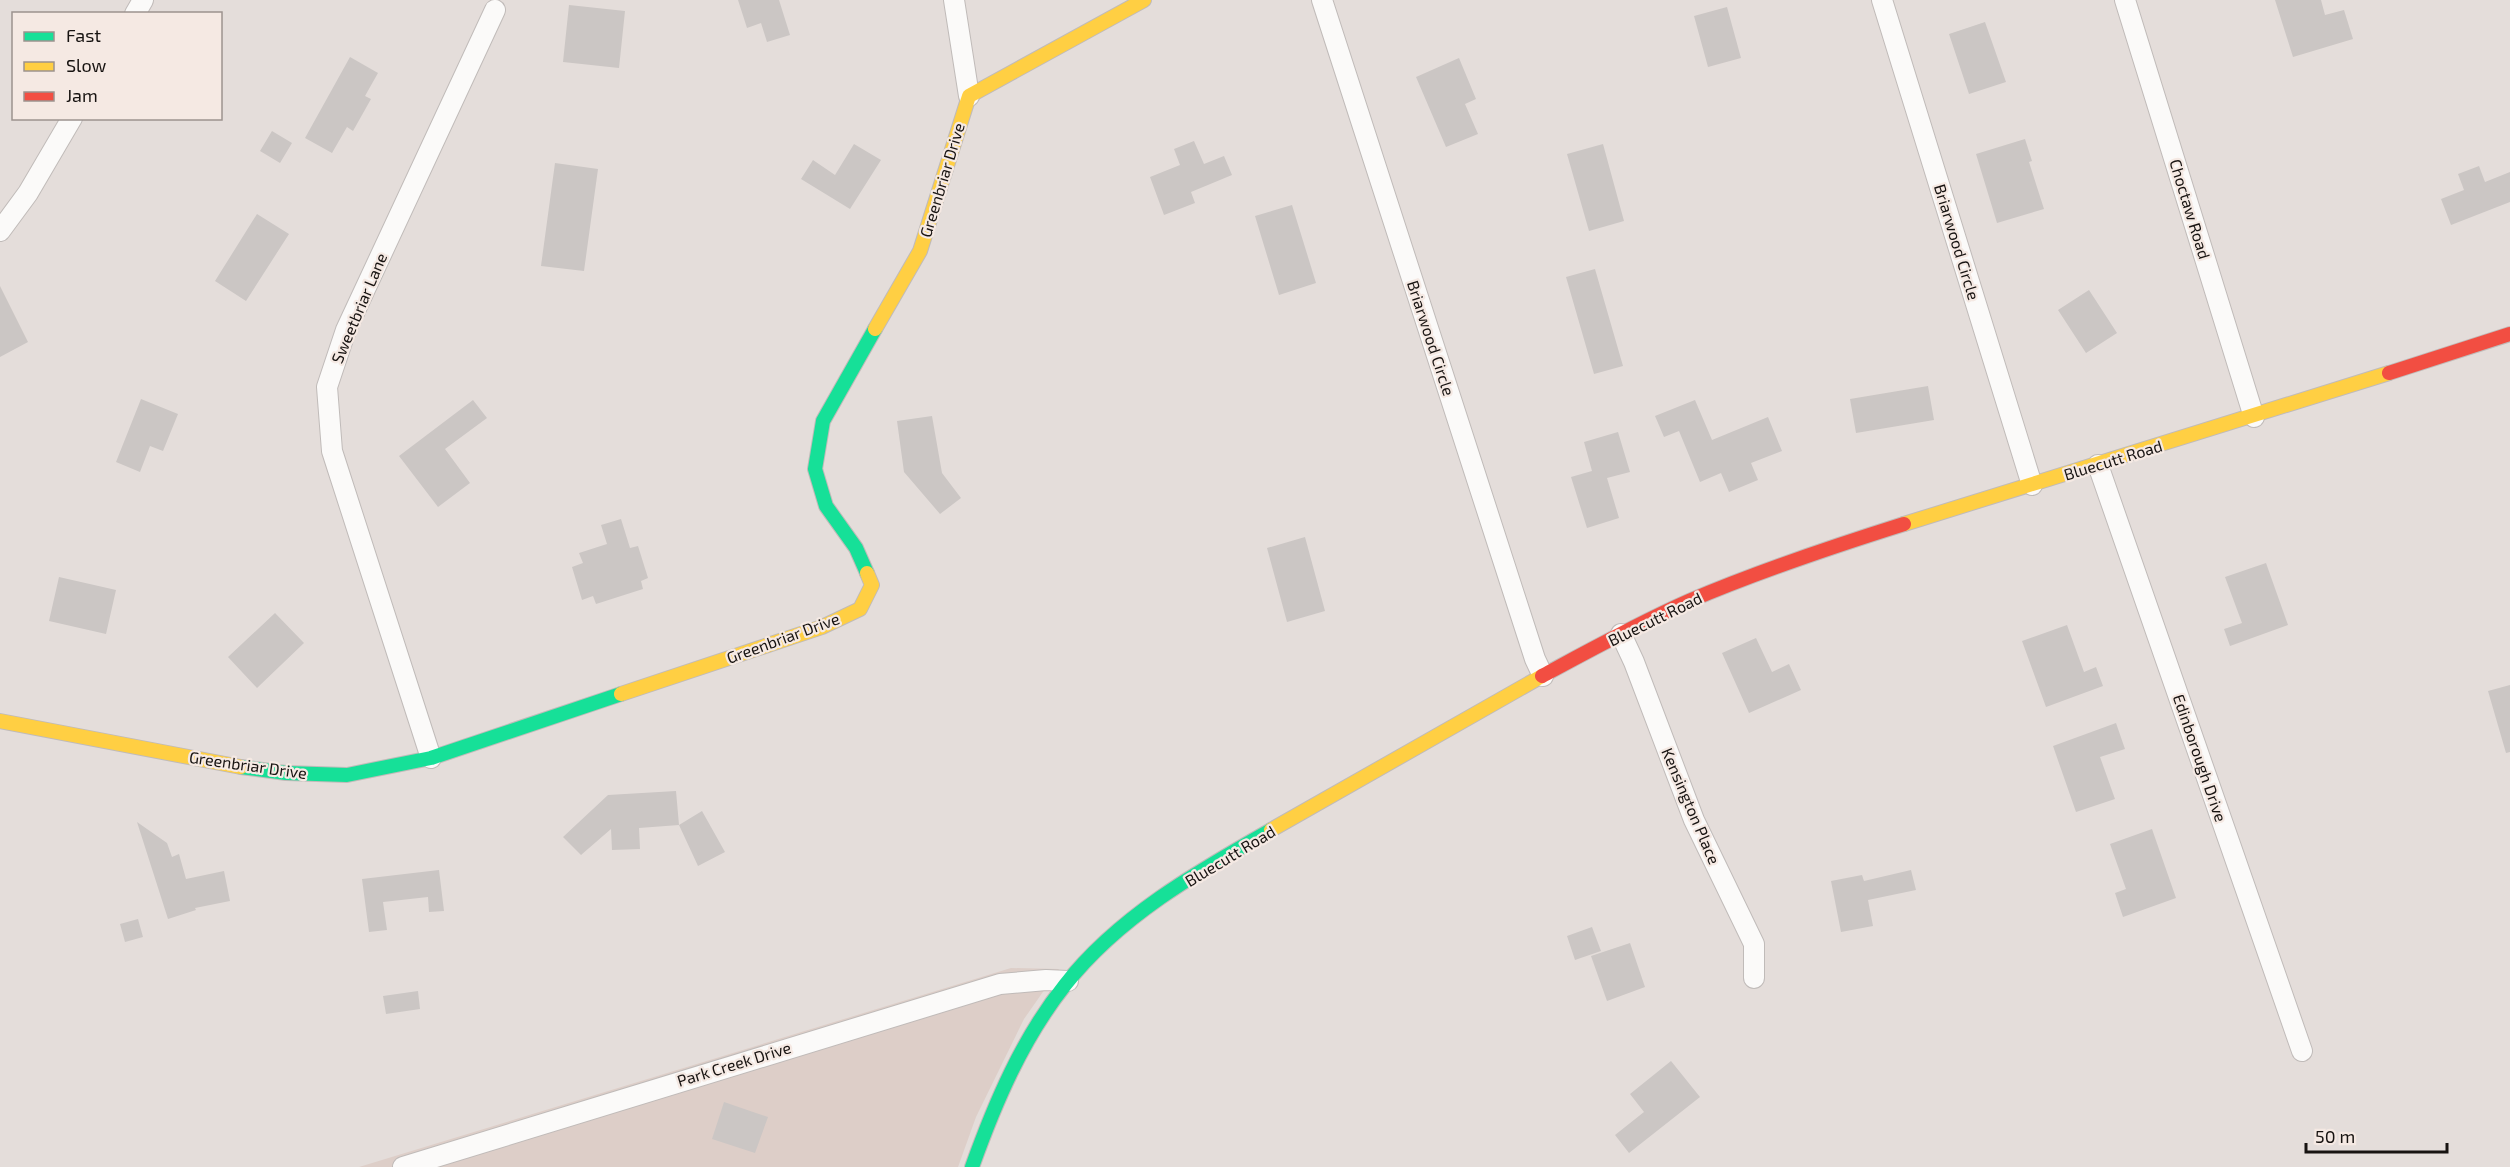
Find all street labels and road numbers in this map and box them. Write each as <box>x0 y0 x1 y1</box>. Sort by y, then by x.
street label: Greenbriar Drive <box>915 120 968 239</box>
street label: Choctaw Road <box>2166 157 2215 261</box>
street label: Briarwood Circle <box>1931 182 1984 302</box>
street label: Sweetbriar Lane <box>327 250 390 366</box>
street label: Briarwood Circle <box>1404 278 1459 398</box>
street label: Bluecutt Road <box>2061 436 2164 484</box>
street label: Bluecutt Road <box>1605 588 1705 649</box>
street label: Greenbriar Drive <box>724 608 842 667</box>
street label: Edinborough Drive <box>2170 691 2231 824</box>
street label: Kensington Place <box>1658 745 1725 867</box>
street label: Greenbriar Drive <box>188 747 308 782</box>
street label: Bluecutt Road <box>1181 821 1278 890</box>
street label: Park Creek Drive <box>675 1037 793 1090</box>

